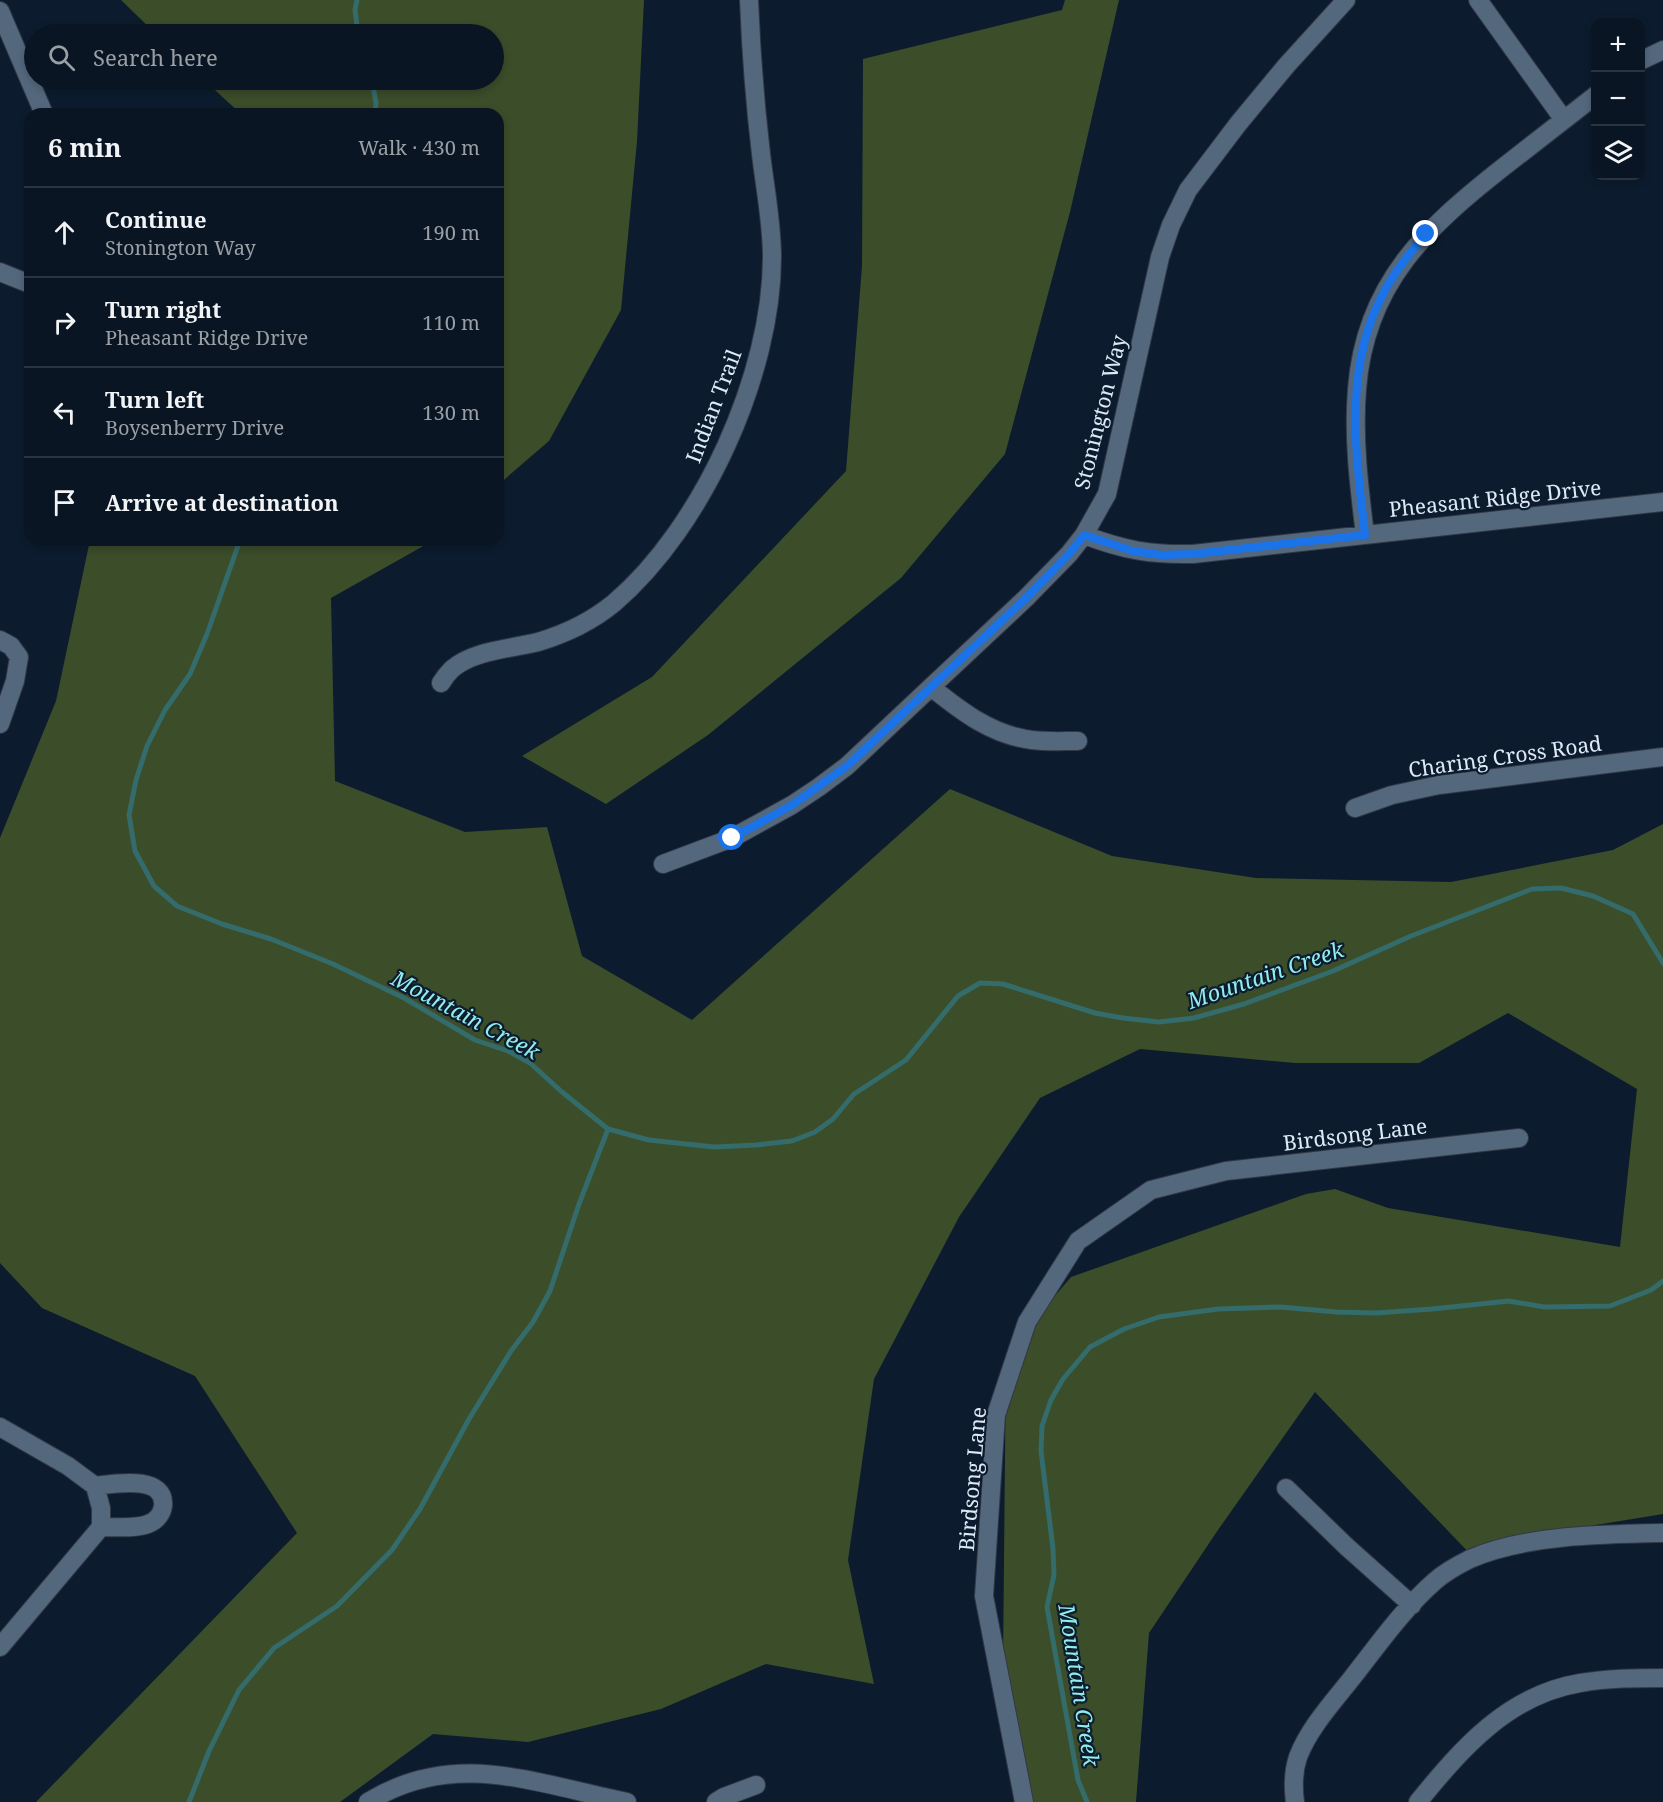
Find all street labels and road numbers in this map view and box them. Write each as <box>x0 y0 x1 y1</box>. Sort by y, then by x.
street label: Stonington Way <box>1067 332 1133 492</box>
street label: Indian Trail <box>679 345 748 467</box>
street label: Pheasant Ridge Drive <box>1387 473 1603 523</box>
street label: Charing Cross Road <box>1407 729 1604 783</box>
street label: Birdsong Lane <box>1281 1111 1429 1157</box>
street label: Birdsong Lane <box>952 1406 992 1552</box>

